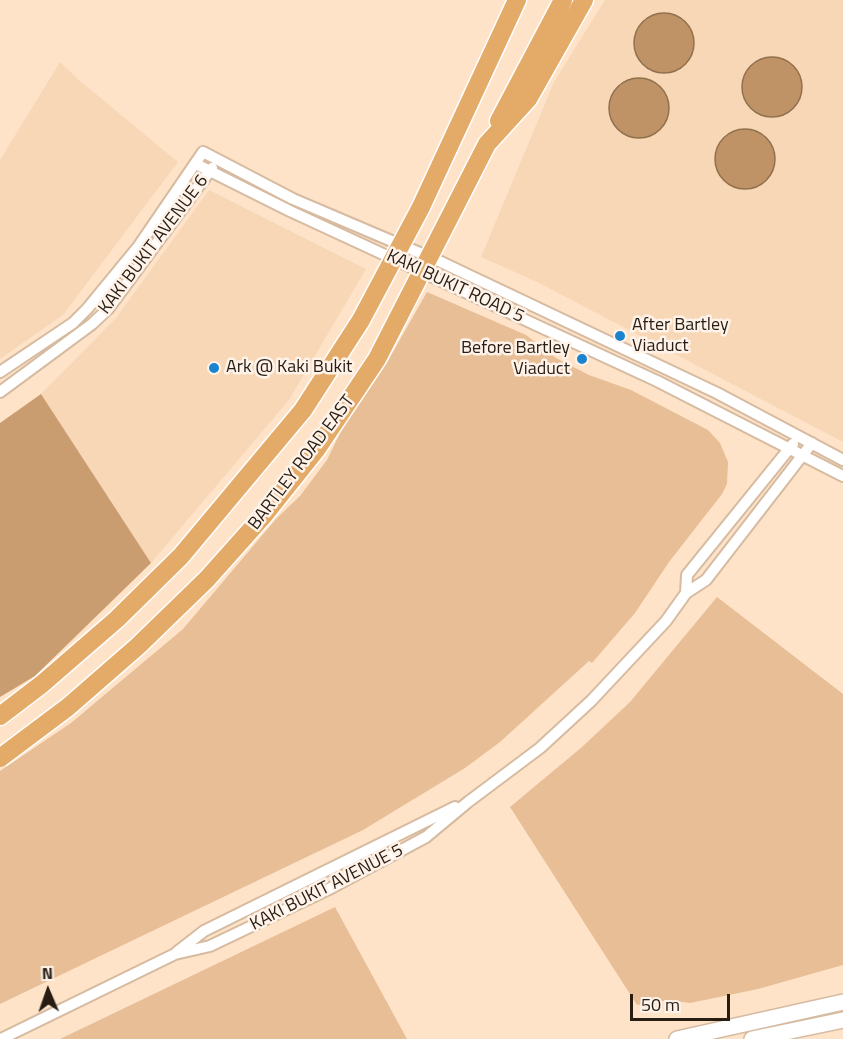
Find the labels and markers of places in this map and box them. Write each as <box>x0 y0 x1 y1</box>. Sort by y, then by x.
place label: After Bartley Viaduct <box>632 315 729 358</box>
marker: After Bartley Viaduct <box>613 329 627 343</box>
place label: Before Bartley Viaduct <box>461 338 570 380</box>
marker: Before Bartley Viaduct <box>575 352 589 366</box>
place label: Ark @ Kaki Bukit <box>226 357 352 379</box>
marker: Ark @ Kaki Bukit <box>207 361 221 375</box>

